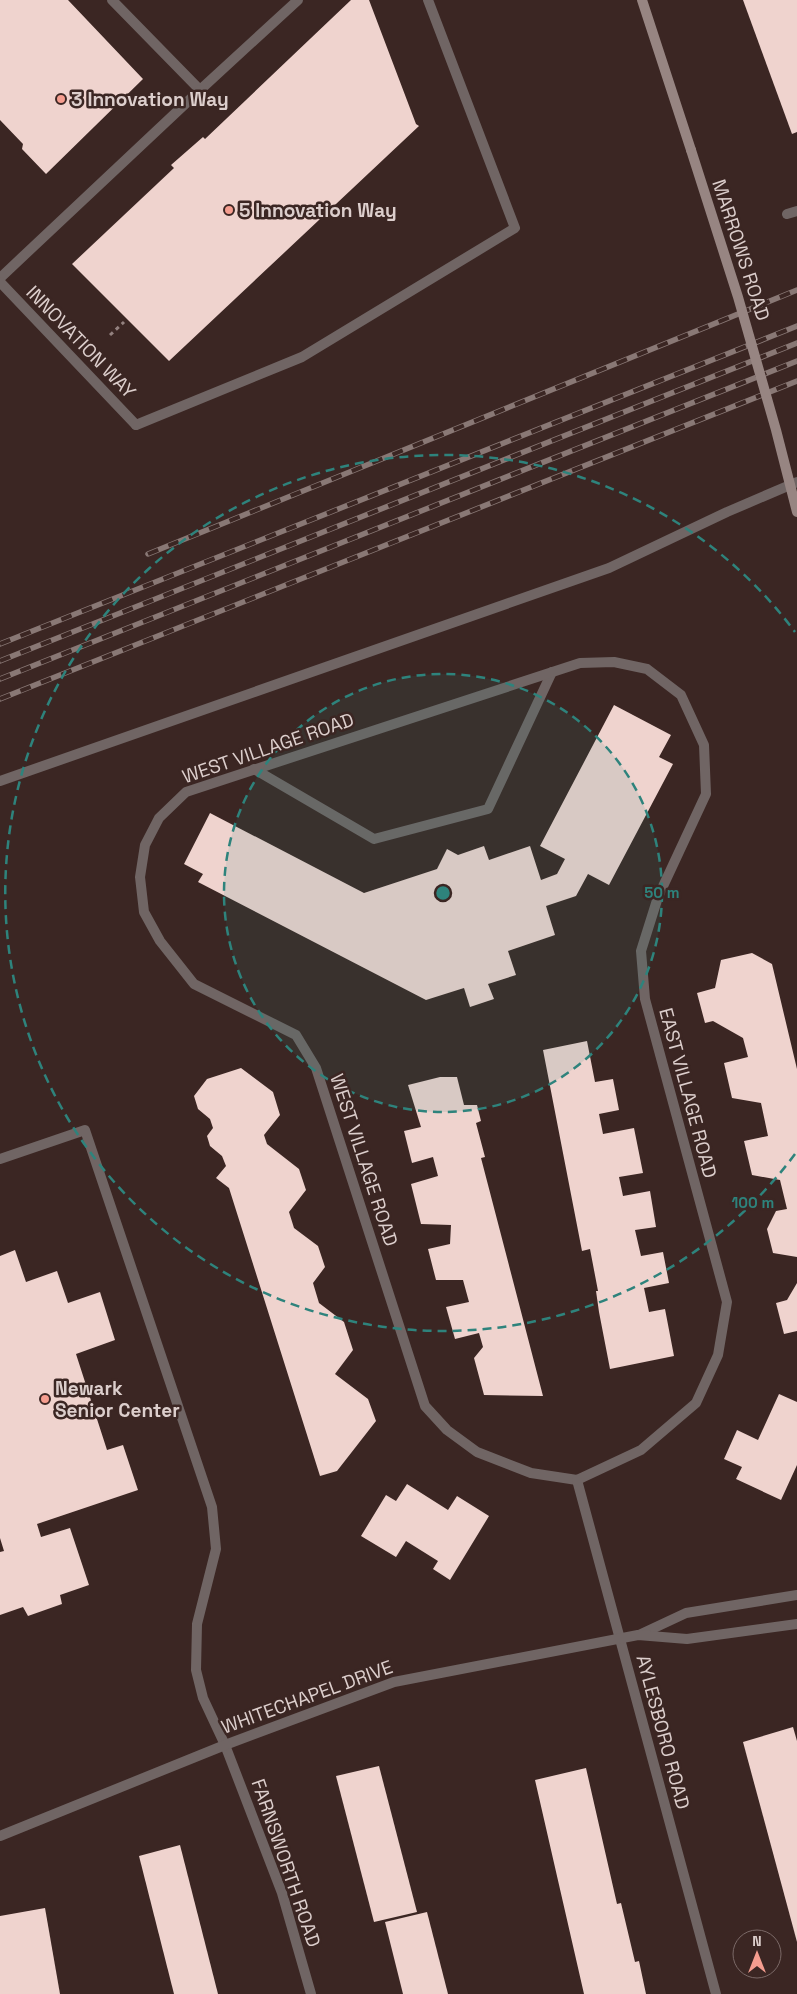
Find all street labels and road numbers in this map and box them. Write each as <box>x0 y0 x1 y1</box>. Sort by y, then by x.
street label: MARROWS ROAD <box>706 176 776 324</box>
street label: INNOVATION WAY <box>21 280 142 404</box>
street label: WEST VILLAGE ROAD <box>179 707 357 789</box>
street label: EAST VILLAGE ROAD <box>653 1005 723 1181</box>
street label: WEST VILLAGE ROAD <box>324 1071 404 1249</box>
street label: AYLESBORO ROAD <box>630 1652 696 1812</box>
street label: WHITECHAPEL DRIVE <box>218 1654 396 1740</box>
street label: FARNSWORTH ROAD <box>245 1776 327 1950</box>

